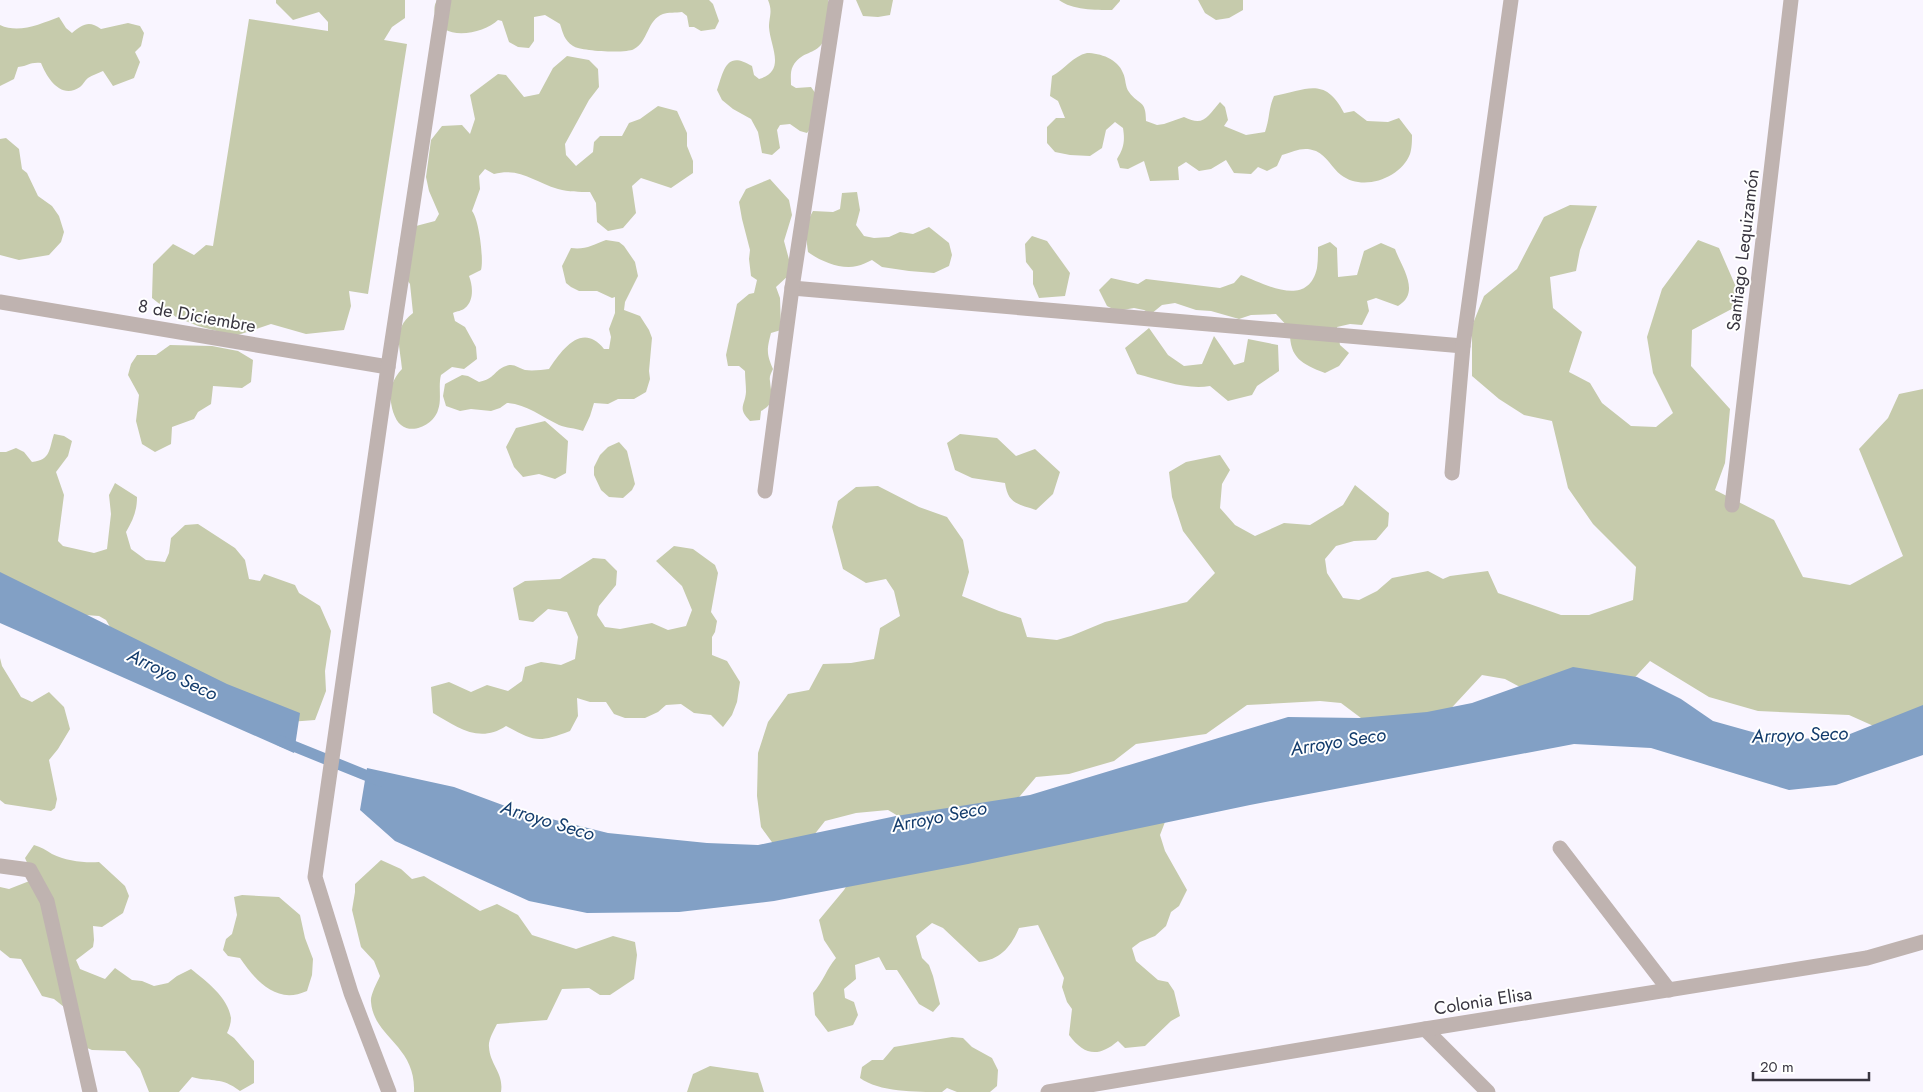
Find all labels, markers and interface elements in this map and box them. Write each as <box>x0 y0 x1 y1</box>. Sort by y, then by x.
street label: Santiago Lequizamón <box>1720 167 1766 333</box>
street label: 8 de Diciembre <box>136 293 258 339</box>
water label: Arroyo Seco <box>122 641 222 707</box>
water label: Arroyo Seco <box>1750 719 1849 750</box>
water label: Arroyo Seco <box>1287 721 1388 763</box>
water label: Arroyo Seco <box>497 793 598 847</box>
water label: Arroyo Seco <box>888 794 989 839</box>
street label: Colonia Elisa <box>1432 980 1534 1022</box>
scale bar <box>1753 1050 1869 1082</box>
text: 20 m <box>1760 1056 1794 1078</box>

